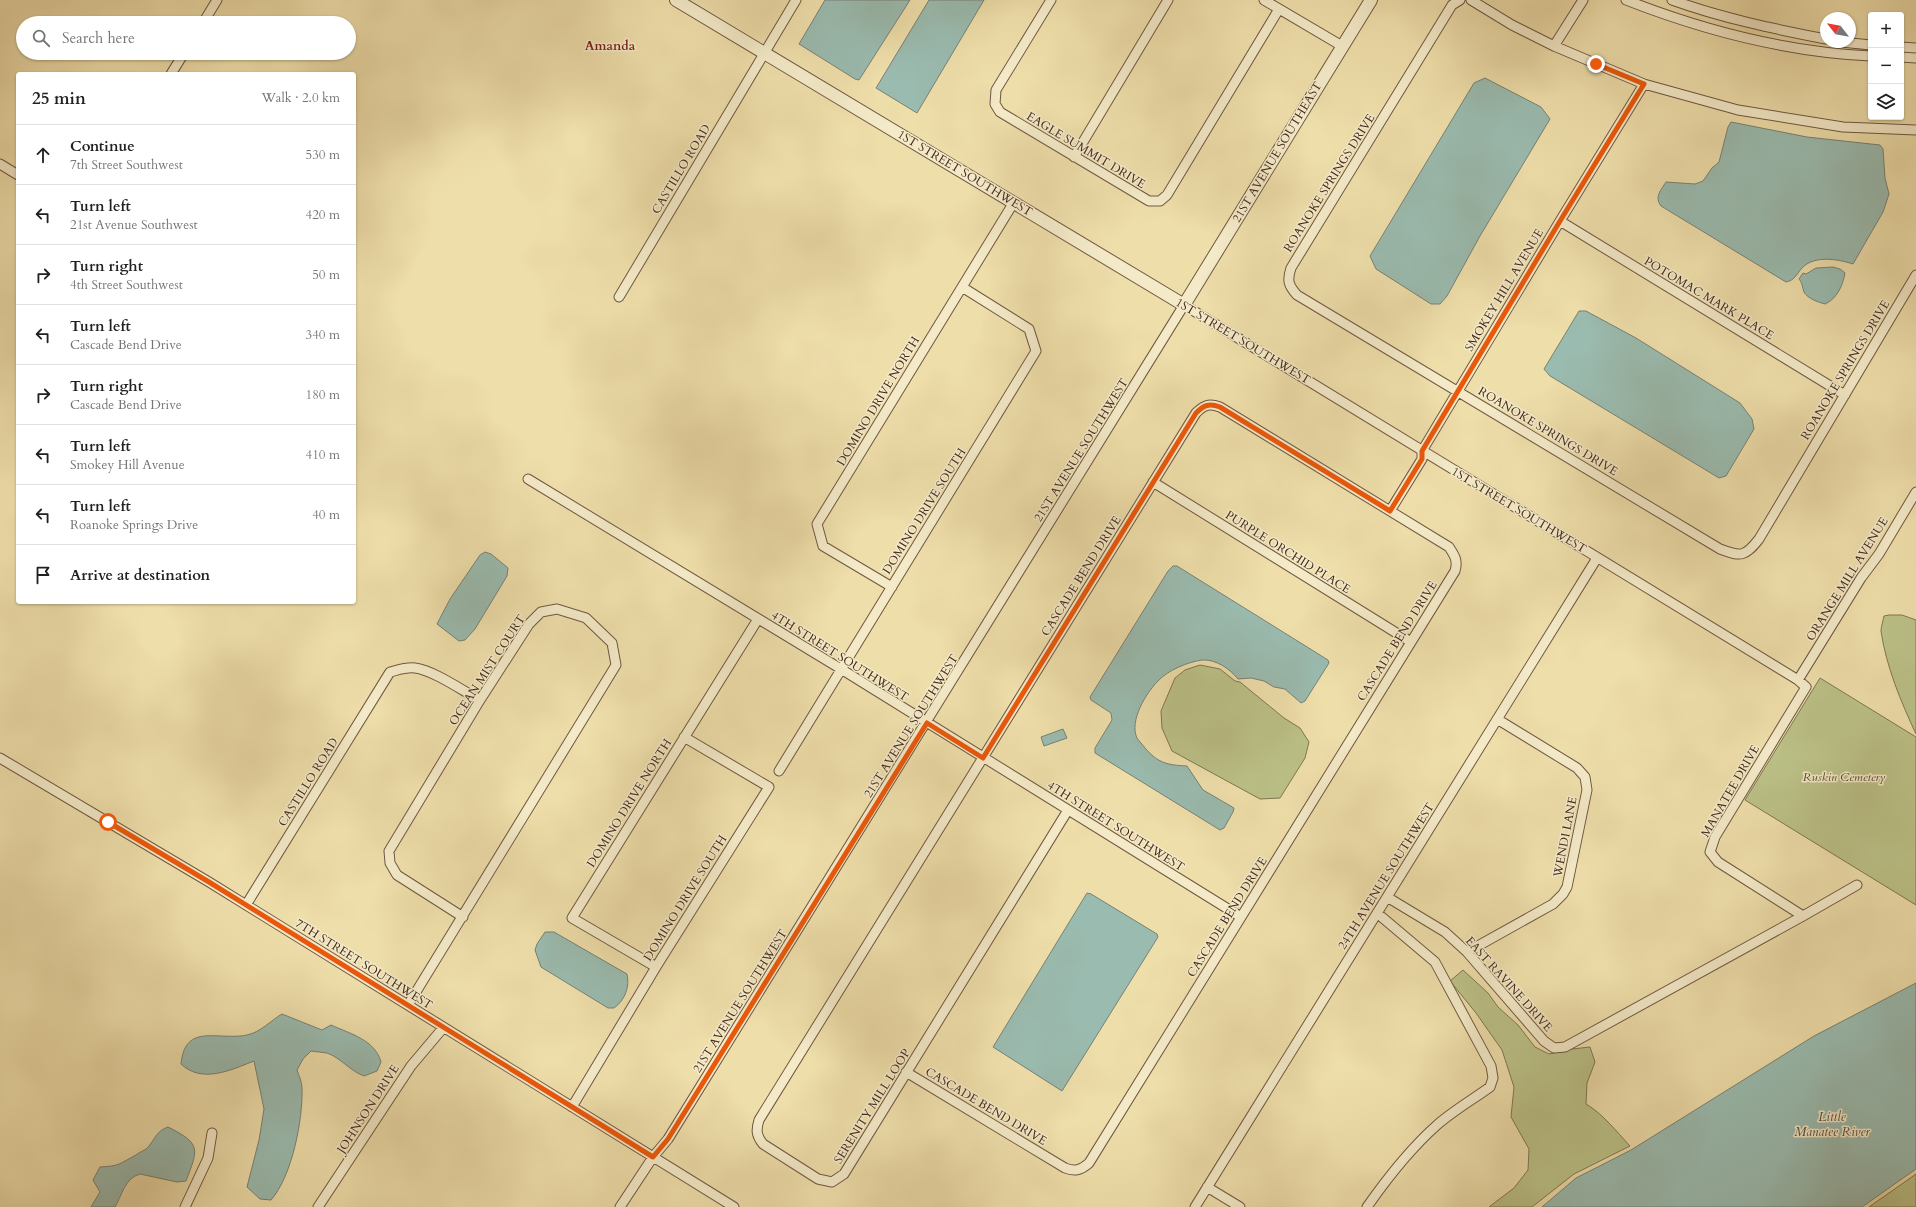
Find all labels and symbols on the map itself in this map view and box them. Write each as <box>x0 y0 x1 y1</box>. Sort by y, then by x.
north arrow <box>1820 12 1856 48</box>
district label: Amanda <box>585 37 636 55</box>
route end <box>1587 55 1605 73</box>
street label: 21ST AVENUE SOUTHEAST <box>1229 78 1326 225</box>
street label: EAGLE SUMMIT DRIVE <box>1023 108 1149 192</box>
street label: ROANOKE SPRINGS DRIVE <box>1280 111 1378 255</box>
street label: CASTILLO ROAD <box>648 121 714 217</box>
street label: 1ST STREET SOUTHWEST <box>895 126 1036 220</box>
street label: SMOKEY HILL AVENUE <box>1461 226 1547 354</box>
street label: POTOMAC MARK PLACE <box>1641 253 1777 343</box>
street label: 1ST STREET SOUTHWEST <box>1173 294 1314 388</box>
street label: ROANOKE SPRINGS DRIVE <box>1797 297 1893 443</box>
street label: DOMINO DRIVE NORTH <box>833 333 923 469</box>
street label: 21ST AVENUE SOUTHWEST <box>1030 375 1132 525</box>
street label: ROANOKE SPRINGS DRIVE <box>1475 383 1621 479</box>
street label: DOMINO DRIVE SOUTH <box>879 445 969 577</box>
street label: 1ST STREET SOUTHWEST <box>1449 463 1590 557</box>
street label: PURPLE ORCHID PLACE <box>1222 507 1354 597</box>
street label: CASCADE BEND DRIVE <box>1037 513 1125 639</box>
street label: ORANGE MILL AVENUE <box>1802 514 1892 644</box>
street label: CASCADE BEND DRIVE <box>1353 578 1441 704</box>
street label: 4TH STREET SOUTHWEST <box>768 607 912 705</box>
street label: OCEAN MIST COURT <box>445 611 529 728</box>
street label: 21ST AVENUE SOUTHWEST <box>860 651 962 801</box>
street label: CASTILLO ROAD <box>274 734 342 829</box>
street label: DOMINO DRIVE NORTH <box>583 736 675 870</box>
street label: MANATEE DRIVE <box>1697 742 1763 840</box>
park label: Ruskin Cemetery <box>1803 769 1885 785</box>
street label: 4TH STREET SOUTHWEST <box>1044 777 1188 875</box>
street label: WENDI LANE <box>1549 796 1581 879</box>
street label: 24TH AVENUE SOUTHWEST <box>1334 799 1438 952</box>
route start <box>99 813 117 831</box>
street label: DOMINO DRIVE SOUTH <box>640 832 730 964</box>
street label: CASCADE BEND DRIVE <box>1183 854 1271 980</box>
street label: 7TH STREET SOUTHWEST <box>292 915 436 1013</box>
street label: 21ST AVENUE SOUTHWEST <box>689 926 791 1076</box>
street label: EAST RAVINE DRIVE <box>1462 933 1556 1035</box>
street label: SERENITY MILL LOOP <box>830 1045 914 1167</box>
street label: JOHNSON DRIVE <box>332 1061 403 1158</box>
street label: CASCADE BEND DRIVE <box>922 1063 1050 1149</box>
water label: Little Manatee River <box>1794 1108 1870 1141</box>

